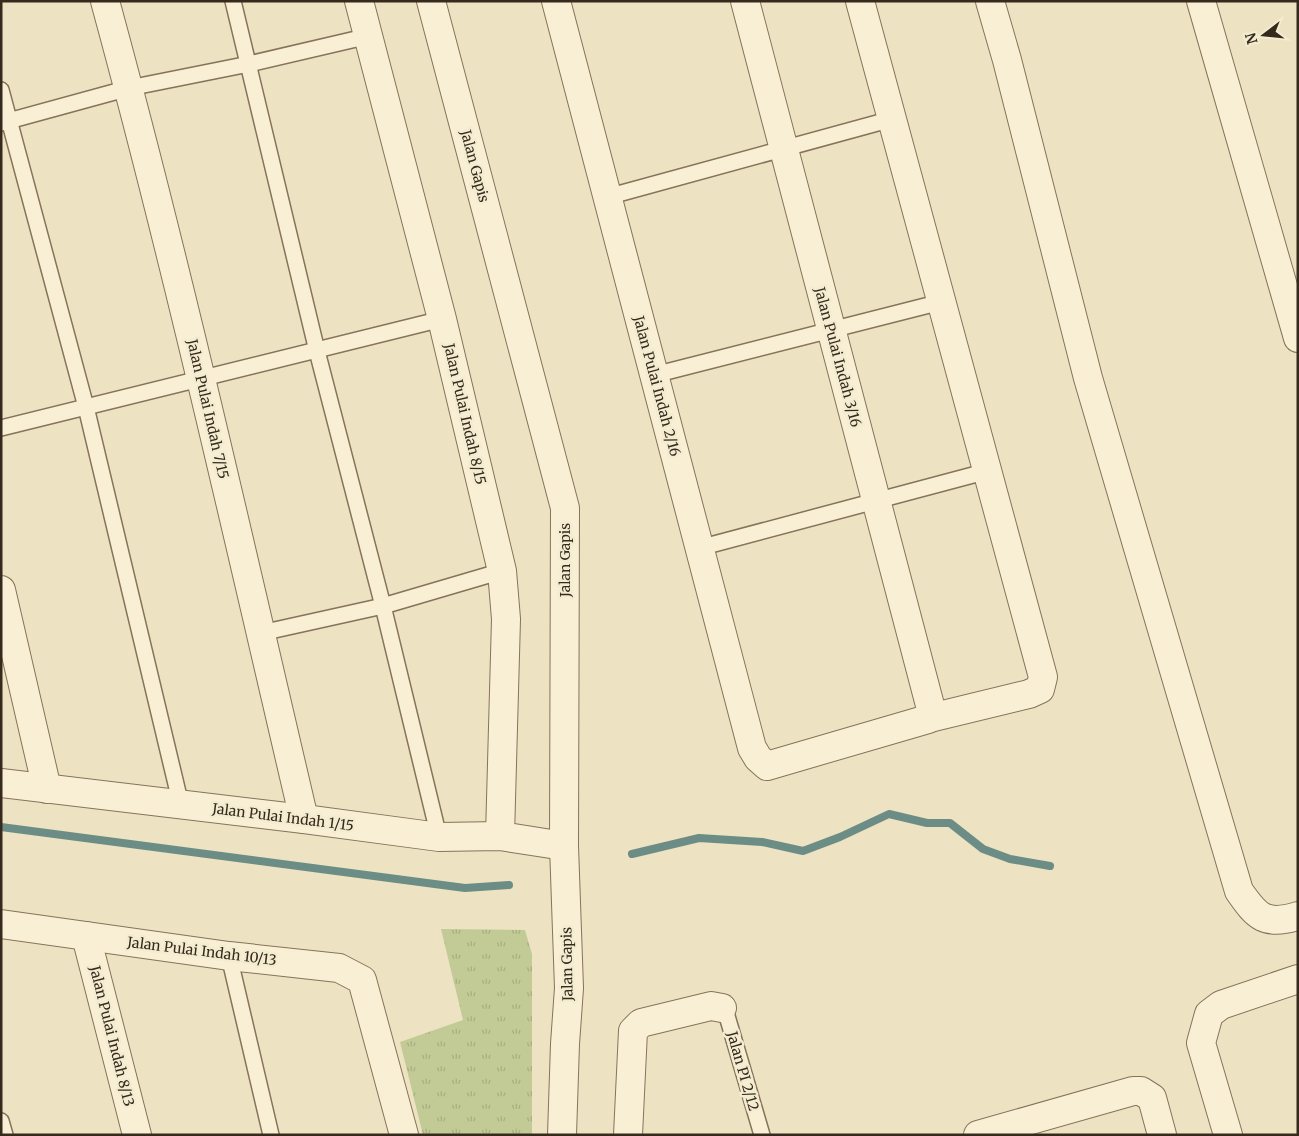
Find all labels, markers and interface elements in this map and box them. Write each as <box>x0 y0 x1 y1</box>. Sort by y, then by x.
north arrow <box>1239 10 1289 60</box>
text: N <box>1241 31 1262 46</box>
street label: Jalan Gapis <box>456 127 493 204</box>
street label: Jalan Pulai Indah 3/16 <box>810 284 865 429</box>
street label: Jalan Pulai Indah 2/16 <box>629 313 684 458</box>
street label: Jalan Pulai Indah 7/15 <box>183 336 233 481</box>
street label: Jalan Pulai Indah 8/15 <box>440 341 490 486</box>
street label: Jalan Gapis <box>556 523 574 598</box>
street label: Jalan Pulai Indah 1/15 <box>210 799 355 835</box>
street label: Jalan Gapis <box>557 927 577 1002</box>
street label: Jalan Pulai Indah 10/13 <box>125 933 278 969</box>
street label: Jalan Pulai Indah 8/13 <box>86 963 138 1108</box>
street label: Jalan PI 2/12 <box>723 1028 763 1113</box>

